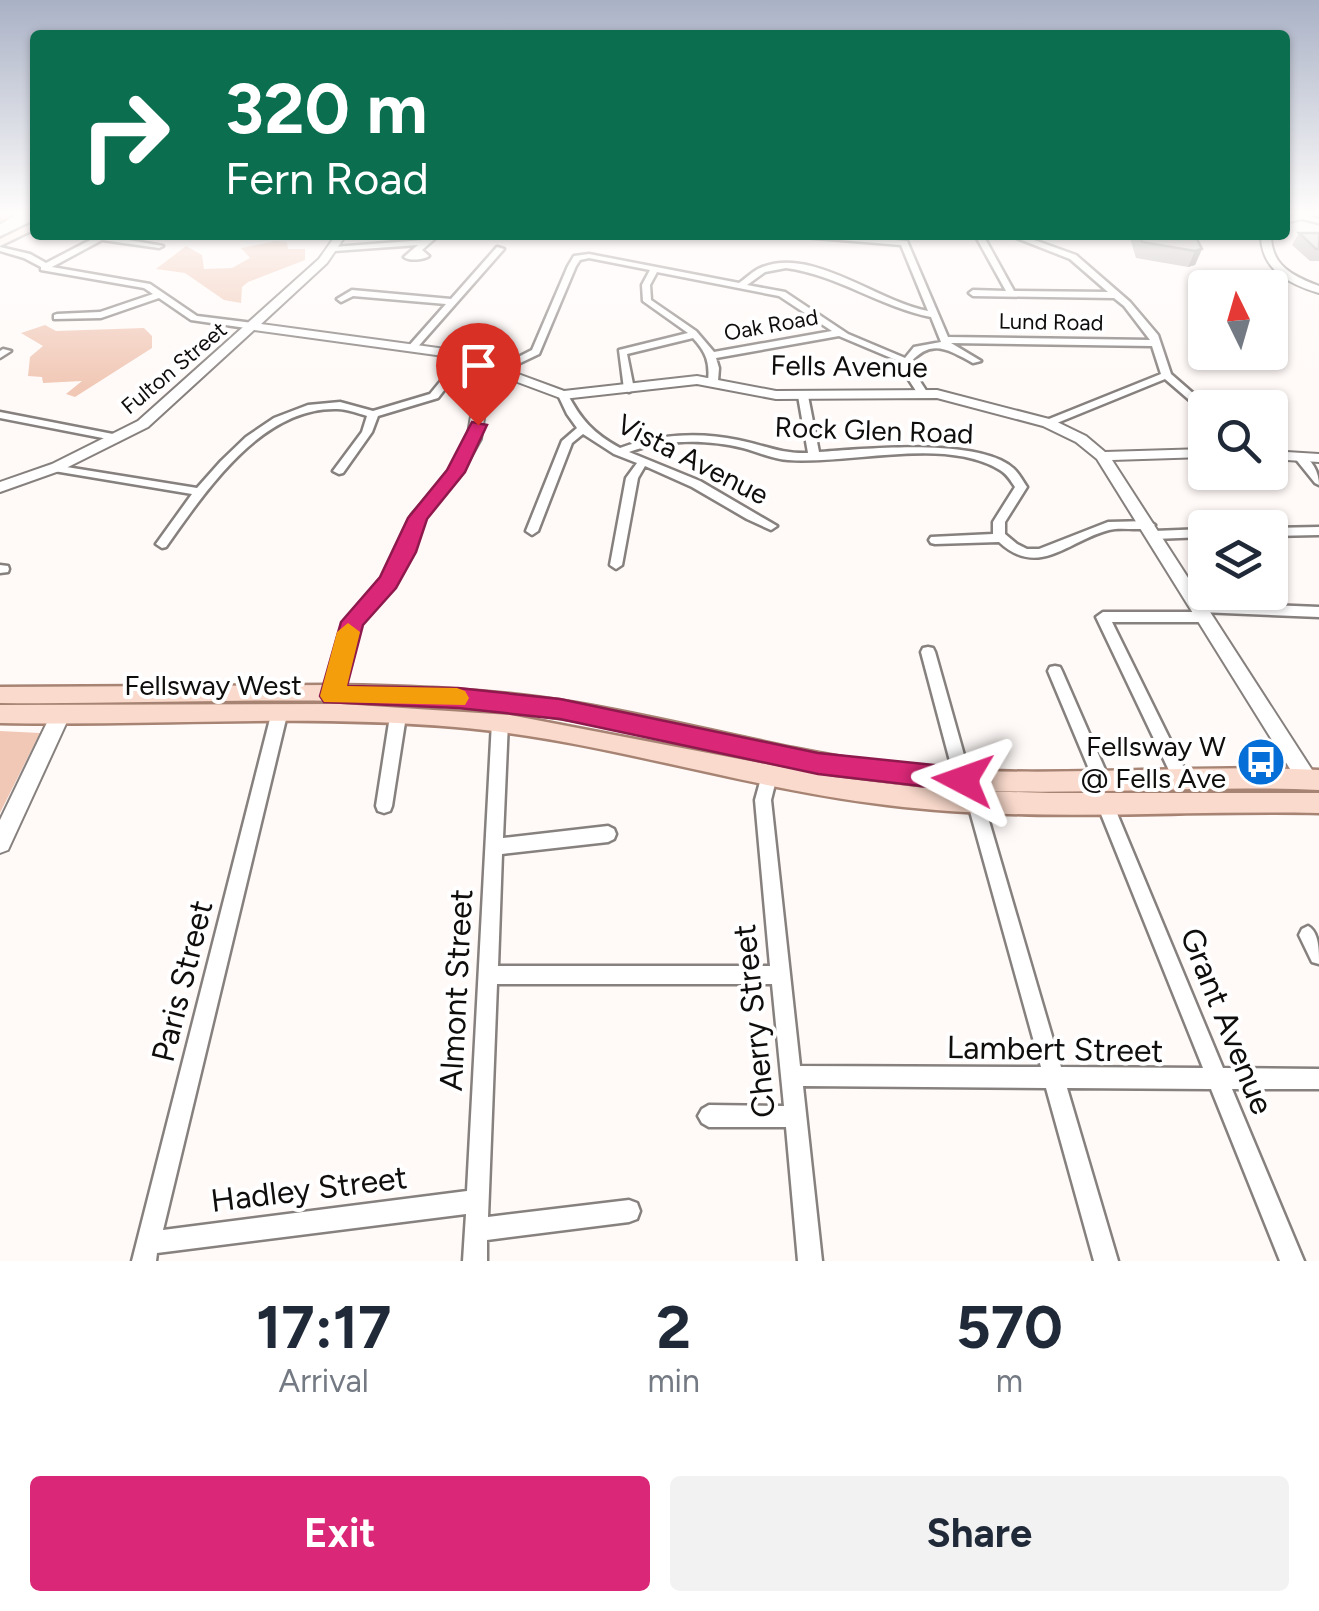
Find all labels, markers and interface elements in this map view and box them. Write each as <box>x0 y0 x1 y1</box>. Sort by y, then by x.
text: 320 m <box>225 66 428 151</box>
icon: right <box>60 70 190 200</box>
text: Fern Road <box>225 151 429 205</box>
north arrow <box>1188 270 1288 370</box>
map controls <box>1188 270 1288 610</box>
street label: Oak Road <box>722 303 820 347</box>
street label: Lund Road <box>998 308 1104 336</box>
street label: Fulton Street <box>116 316 232 420</box>
pin <box>436 323 521 426</box>
icon: arrive <box>451 338 506 393</box>
street label: Fells Avenue <box>770 348 928 384</box>
button: search <box>1188 390 1288 490</box>
street label: Vista Avenue <box>612 406 774 512</box>
street label: Rock Glen Road <box>774 410 974 450</box>
button: layers <box>1188 510 1288 610</box>
street label: Fellsway West <box>124 668 302 702</box>
position arrow <box>911 728 1015 832</box>
place label: Fellsway W @ Fells Ave <box>1081 729 1226 795</box>
bus stop icon: Fellsway W @ Fells Ave <box>1235 736 1287 788</box>
street label: Almont Street <box>432 888 480 1092</box>
street label: Paris Street <box>144 896 220 1066</box>
street label: Cherry Street <box>725 922 783 1120</box>
street label: Grant Avenue <box>1172 922 1282 1120</box>
street label: Lambert Street <box>946 1028 1164 1070</box>
street label: Hadley Street <box>209 1158 409 1220</box>
text: 17:17 <box>256 1291 391 1363</box>
text: 2 <box>656 1291 691 1363</box>
text: 570 <box>956 1291 1063 1363</box>
text: Arrival <box>279 1362 369 1400</box>
text: min <box>647 1362 700 1400</box>
text: m <box>996 1362 1023 1400</box>
button: Exit <box>30 1476 650 1591</box>
button: Share <box>670 1476 1289 1591</box>

